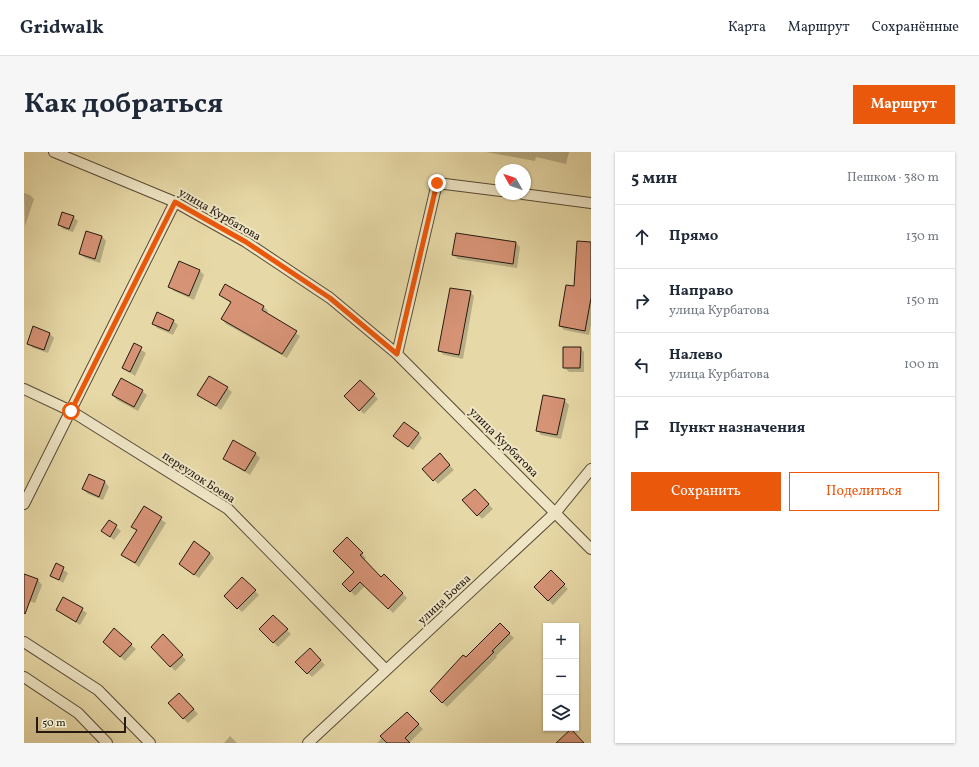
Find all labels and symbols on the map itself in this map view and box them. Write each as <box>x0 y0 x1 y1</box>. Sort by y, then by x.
north arrow <box>495 164 531 200</box>
route end <box>428 174 446 192</box>
street label: улица Курбатова <box>175 185 264 245</box>
route start <box>62 402 80 420</box>
street label: улица Курбатова <box>465 404 542 481</box>
street label: переулок Боева <box>159 448 238 508</box>
street label: улица Боева <box>415 571 475 629</box>
scale bar <box>36 715 126 734</box>

